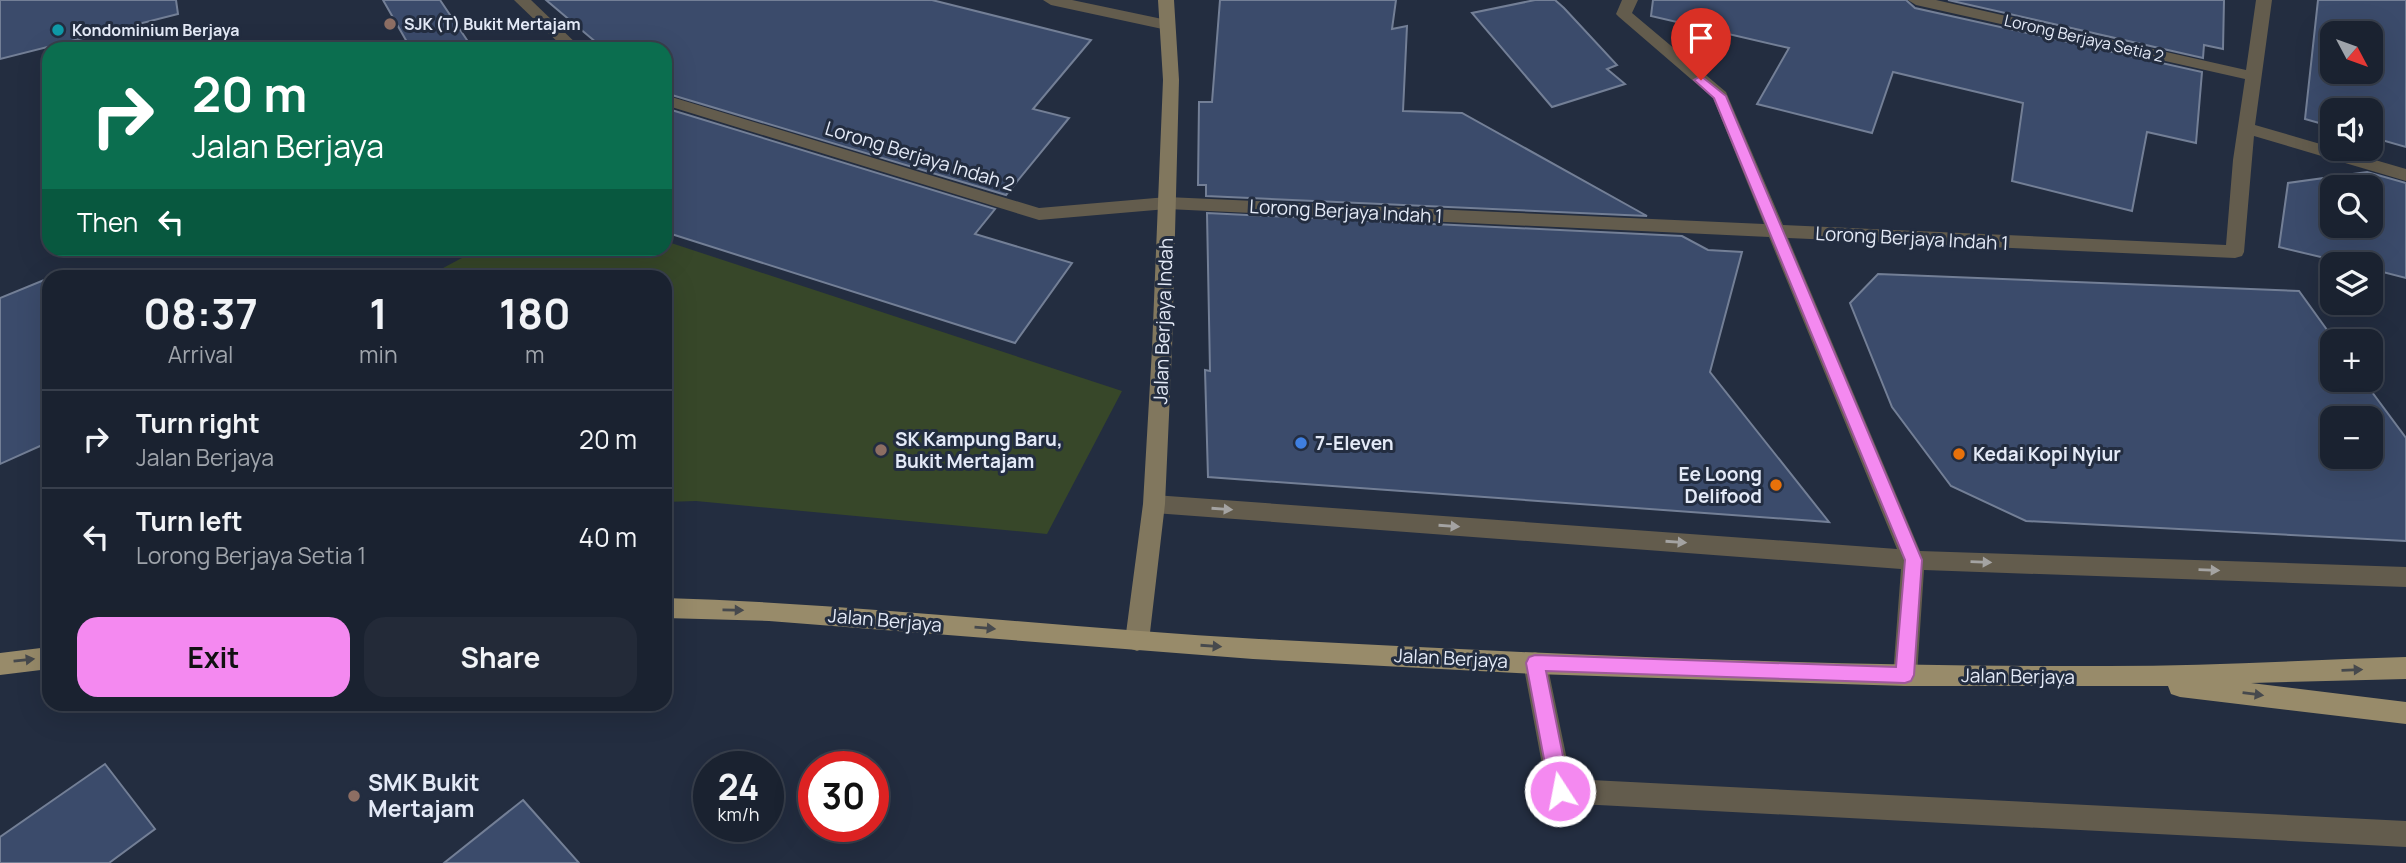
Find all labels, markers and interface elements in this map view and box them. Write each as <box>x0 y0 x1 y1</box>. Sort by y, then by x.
pin <box>1671 8 1731 80</box>
street label: Lorong Berjaya Setia 2 <box>2002 9 2166 67</box>
place label: SJK (T) Bukit Mertajam <box>404 13 581 35</box>
marker: SJK (T) Bukit Mertajam <box>382 16 398 32</box>
place label: Kondominium Berjaya <box>72 19 240 41</box>
icon: arrive <box>1682 19 1720 57</box>
north arrow <box>2320 21 2384 84</box>
map controls <box>2320 21 2383 469</box>
marker: Kondominium Berjaya <box>50 22 66 38</box>
text: 20 m <box>192 60 307 127</box>
icon: right <box>77 70 168 161</box>
button: sound <box>2320 98 2383 161</box>
street label: Lorong Berjaya Indah 2 <box>822 115 1018 197</box>
text: Jalan Berjaya <box>192 124 384 168</box>
button: search <box>2320 175 2383 238</box>
street label: Lorong Berjaya Indah 1 <box>1249 193 1443 229</box>
icon: left <box>152 203 190 241</box>
text: Then <box>77 204 138 240</box>
street label: Lorong Berjaya Indah 1 <box>1815 220 2009 256</box>
street label: Jalan Berjaya Indah <box>1147 237 1179 405</box>
button: layers <box>2320 252 2383 315</box>
text: 08:37 <box>143 284 258 342</box>
text: 1 <box>369 284 388 342</box>
text: 180 <box>499 284 571 342</box>
button: + <box>2320 329 2383 392</box>
text: Arrival <box>168 338 233 370</box>
text: min <box>359 338 398 370</box>
text: m <box>525 338 545 370</box>
text: Turn right <box>136 405 260 441</box>
button: − <box>2320 406 2383 469</box>
icon: right <box>77 420 115 458</box>
text: 20 m <box>579 421 637 457</box>
place label: SK Kampung Baru, Bukit Mertajam <box>895 426 1063 474</box>
place label: 7-Eleven <box>1315 430 1394 456</box>
marker: 7-Eleven <box>1293 435 1309 451</box>
text: Jalan Berjaya <box>136 441 274 473</box>
place label: Kedai Kopi Nyiur <box>1973 441 2121 467</box>
marker: SK Kampung Baru, Bukit Mertajam <box>873 442 889 458</box>
marker: Kedai Kopi Nyiur <box>1951 446 1967 462</box>
place label: Ee Loong Delifood <box>1678 461 1762 509</box>
marker: Ee Loong Delifood <box>1768 477 1784 493</box>
text: Turn left <box>136 503 243 539</box>
one-way arrow <box>1212 504 1234 515</box>
icon: left <box>77 518 115 556</box>
text: 40 m <box>579 519 637 555</box>
one-way arrow <box>1439 520 1461 531</box>
one-way arrow <box>1665 537 1687 548</box>
text: Lorong Berjaya Setia 1 <box>136 539 366 571</box>
one-way arrow <box>1971 557 1993 568</box>
one-way arrow <box>2198 565 2220 576</box>
street label: Jalan Berjaya <box>827 602 943 638</box>
one-way arrow <box>722 604 744 615</box>
button: Exit <box>77 617 350 697</box>
button: Share <box>364 617 637 697</box>
one-way arrow <box>974 623 996 634</box>
one-way arrow <box>1201 641 1223 652</box>
street label: Jalan Berjaya <box>1393 642 1509 674</box>
one-way arrow <box>14 655 36 666</box>
street label: Jalan Berjaya <box>1961 662 2075 690</box>
one-way arrow <box>2341 664 2363 676</box>
one-way arrow <box>2242 689 2264 700</box>
speed limit sign: 30 <box>798 751 889 842</box>
position arrow <box>1523 754 1597 828</box>
text: 24 <box>718 763 759 811</box>
place label: SMK Bukit Mertajam <box>368 766 480 824</box>
marker: SMK Bukit Mertajam <box>346 788 362 804</box>
text: km/h <box>718 802 759 826</box>

